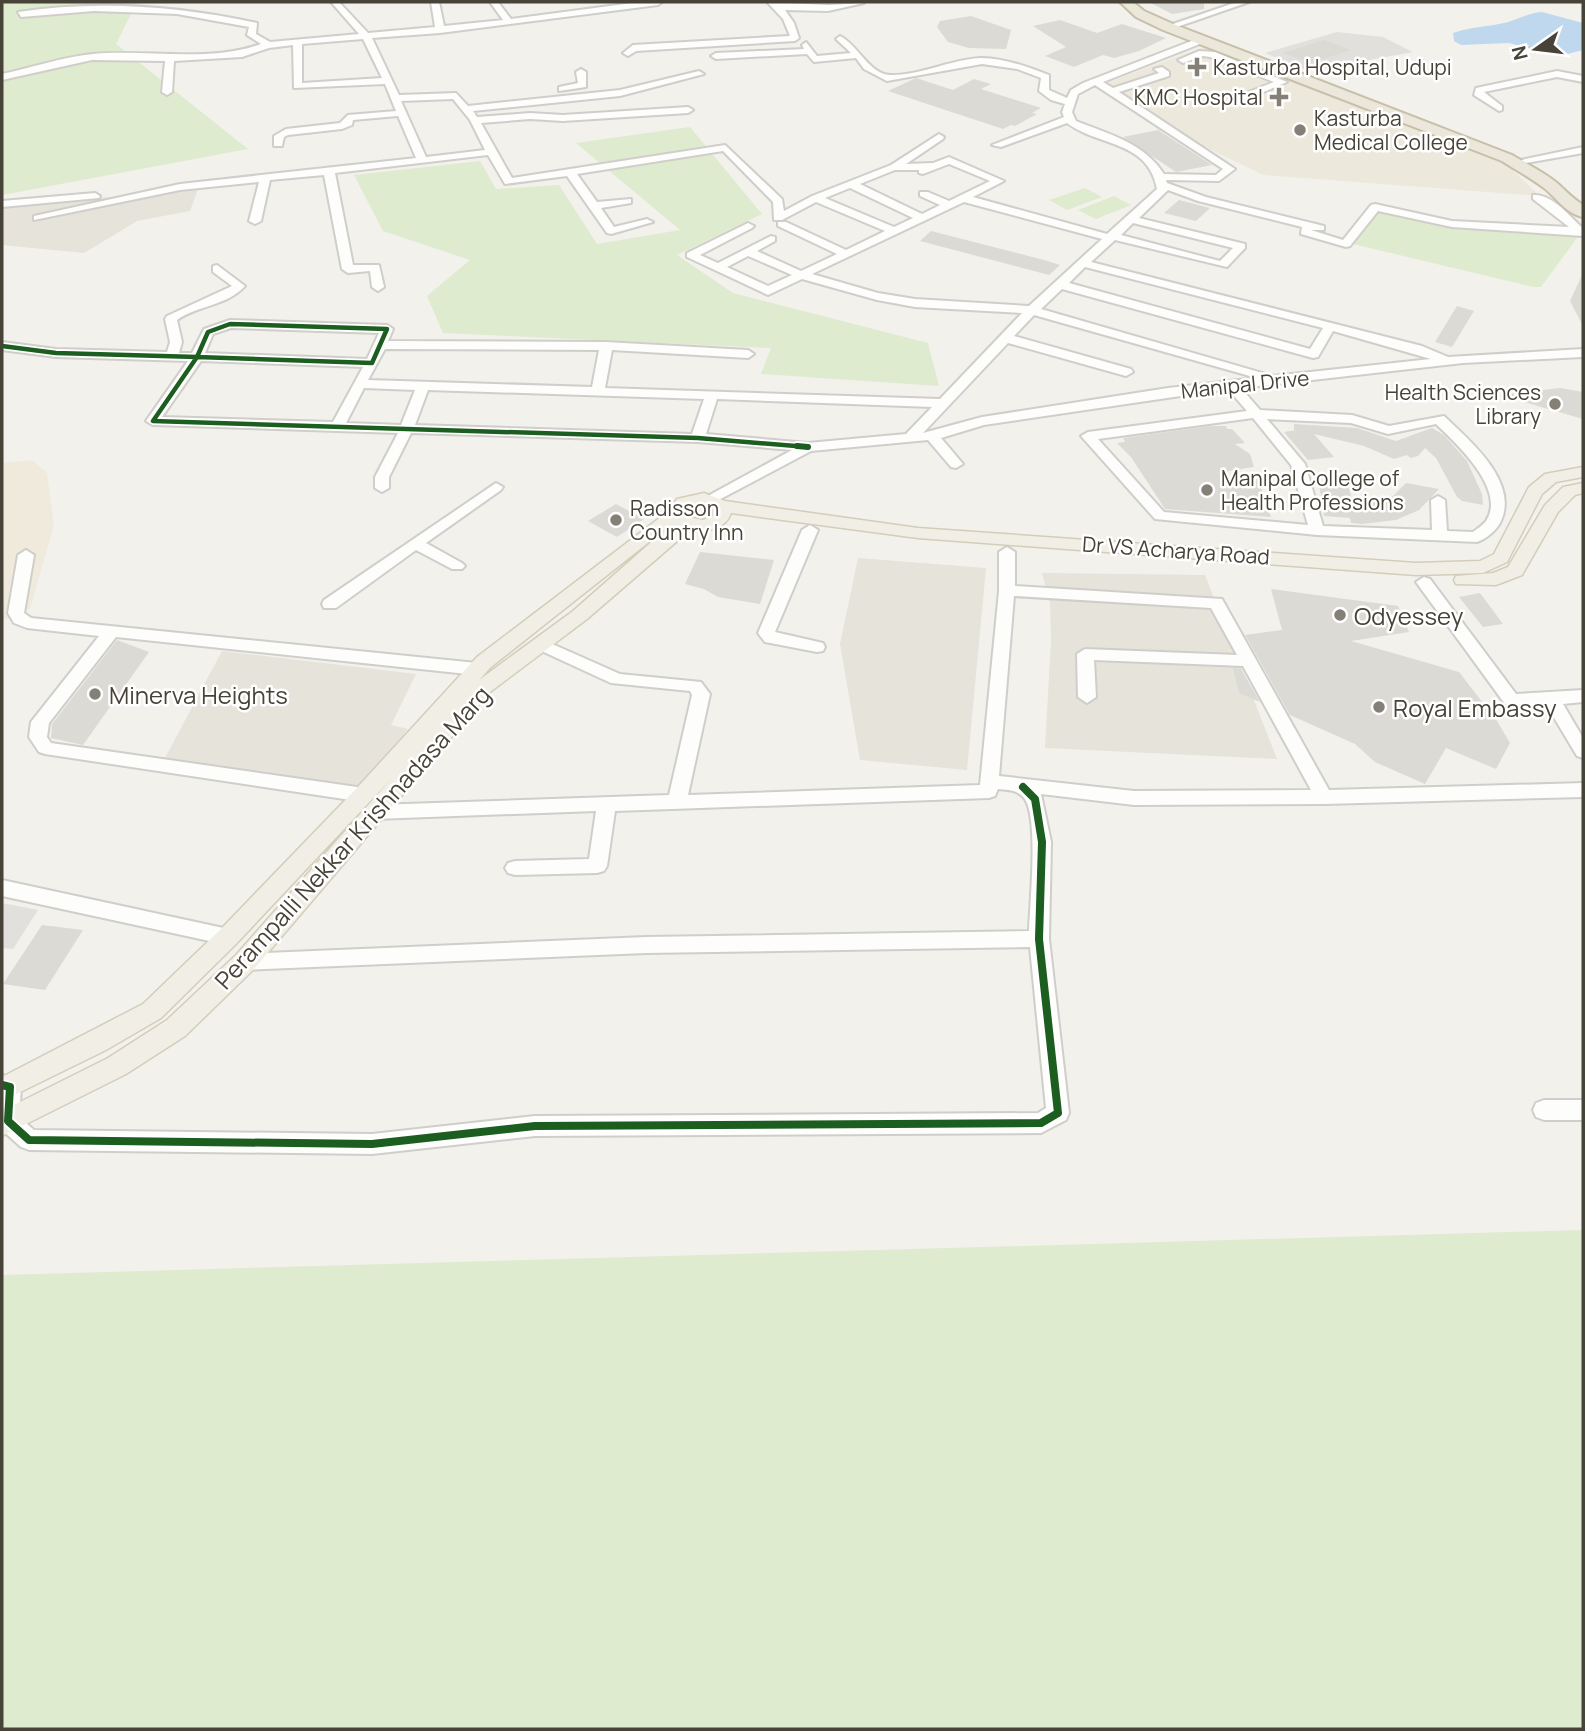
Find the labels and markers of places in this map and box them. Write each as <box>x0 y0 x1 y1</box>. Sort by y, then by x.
place label: Kasturba Hospital, Udupi <box>1213 53 1452 81</box>
marker: Kasturba Hospital, Udupi <box>1187 57 1207 77</box>
place label: KMC Hospital <box>1134 83 1263 111</box>
marker: KMC Hospital <box>1269 87 1289 107</box>
place label: Kasturba Medical College <box>1314 104 1468 156</box>
marker: Kasturba Medical College <box>1292 122 1308 138</box>
place label: Health Sciences Library <box>1385 378 1541 430</box>
marker: Health Sciences Library <box>1547 396 1563 412</box>
place label: Manipal College of Health Professions <box>1221 464 1404 516</box>
marker: Manipal College of Health Professions <box>1199 482 1215 498</box>
place label: Radisson Country Inn <box>630 494 743 546</box>
marker: Radisson Country Inn <box>608 512 624 528</box>
place label: Odyessey <box>1354 599 1464 632</box>
marker: Odyessey <box>1332 607 1348 623</box>
place label: Minerva Heights <box>109 678 288 711</box>
marker: Minerva Heights <box>87 686 103 702</box>
place label: Royal Embassy <box>1393 691 1557 724</box>
marker: Royal Embassy <box>1371 699 1387 715</box>

